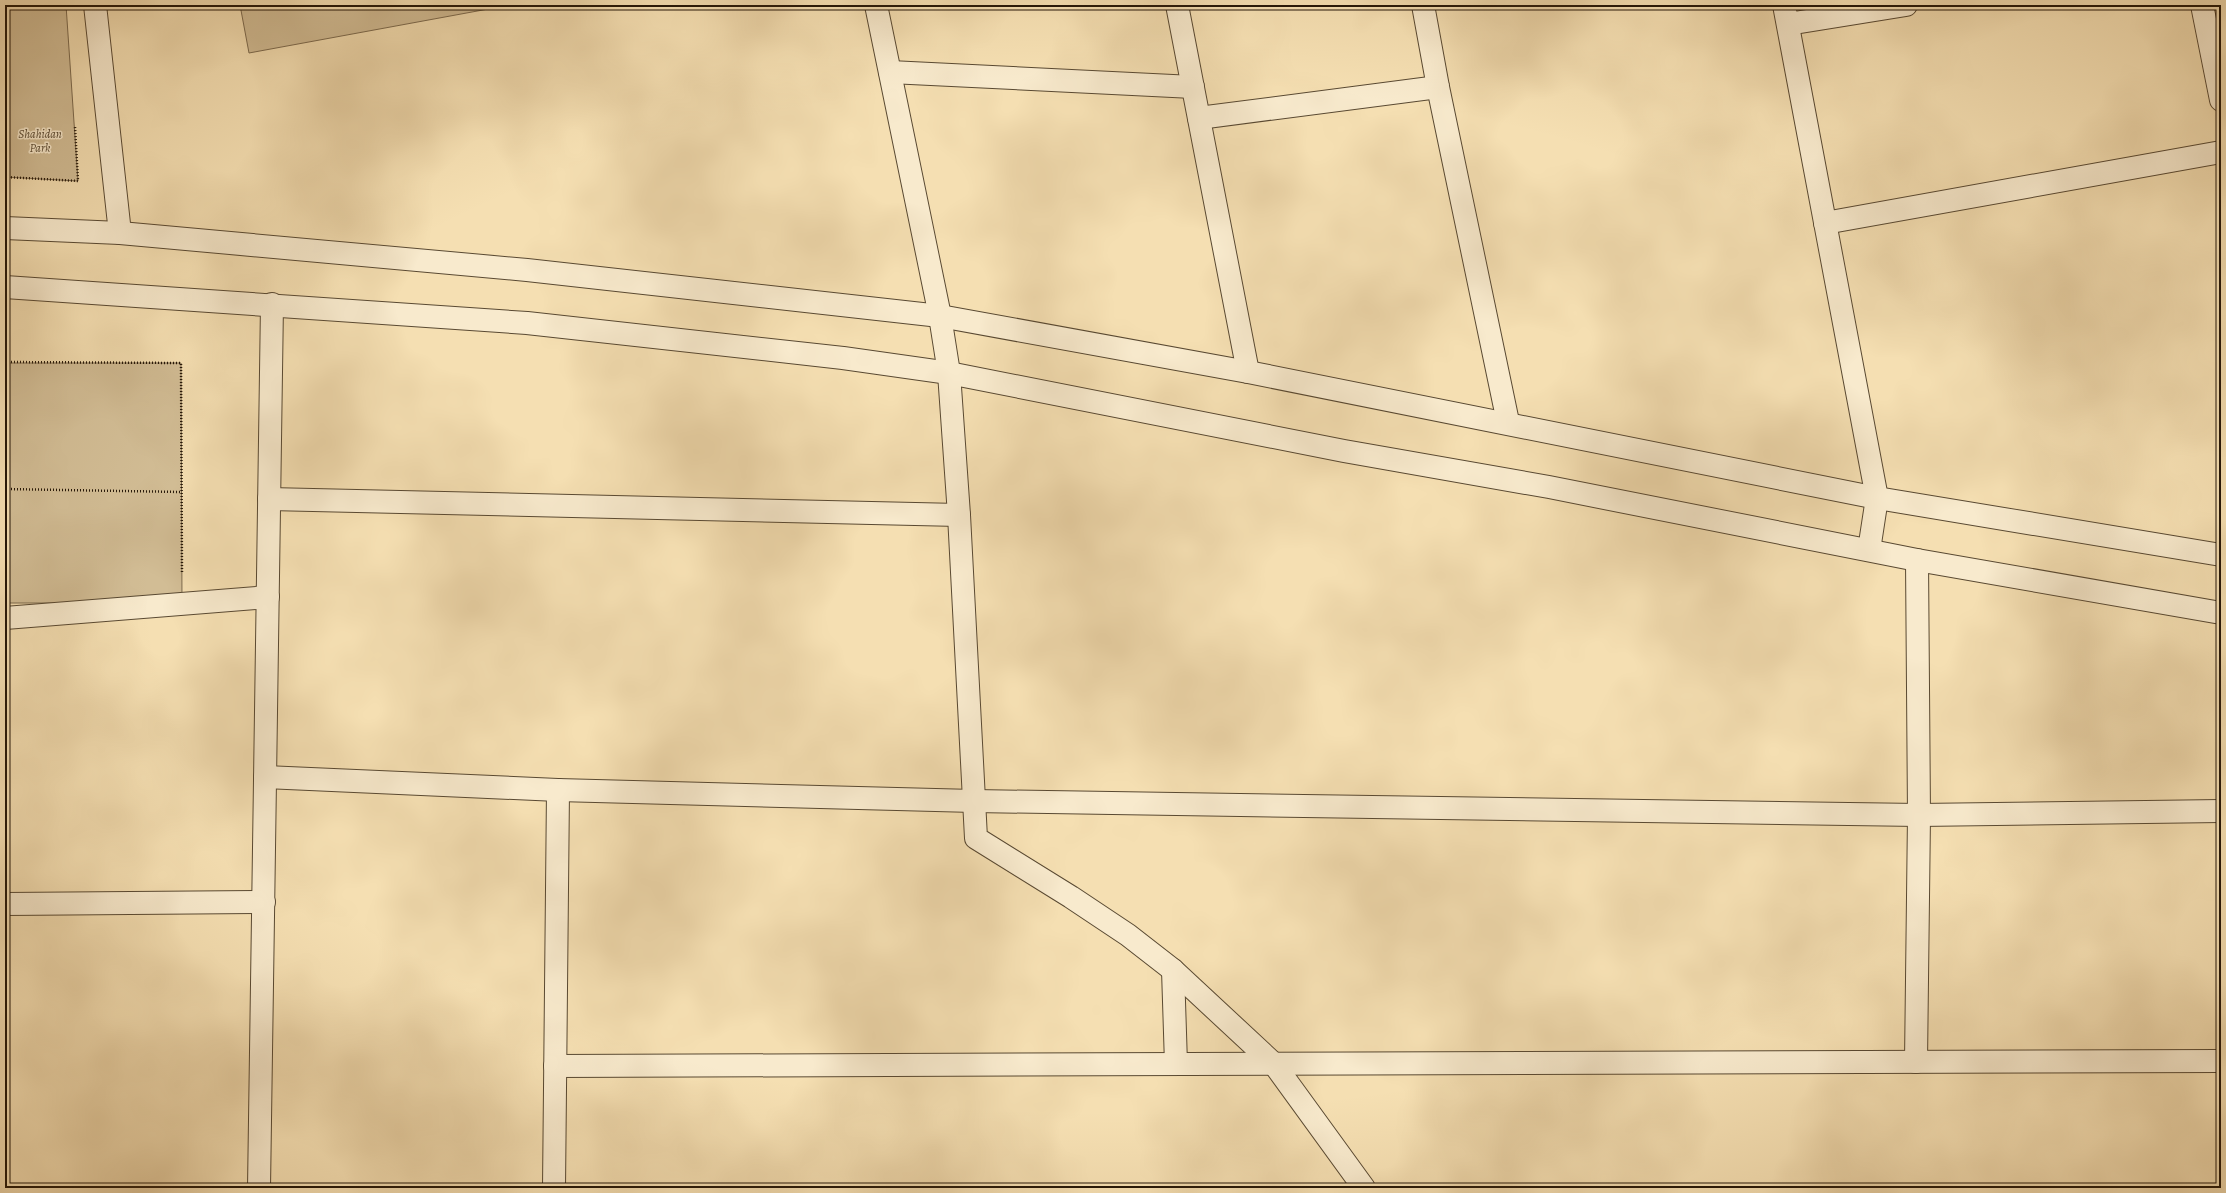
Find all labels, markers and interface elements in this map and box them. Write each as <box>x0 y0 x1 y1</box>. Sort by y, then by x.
park label: Shahidan Park <box>18 126 62 156</box>

